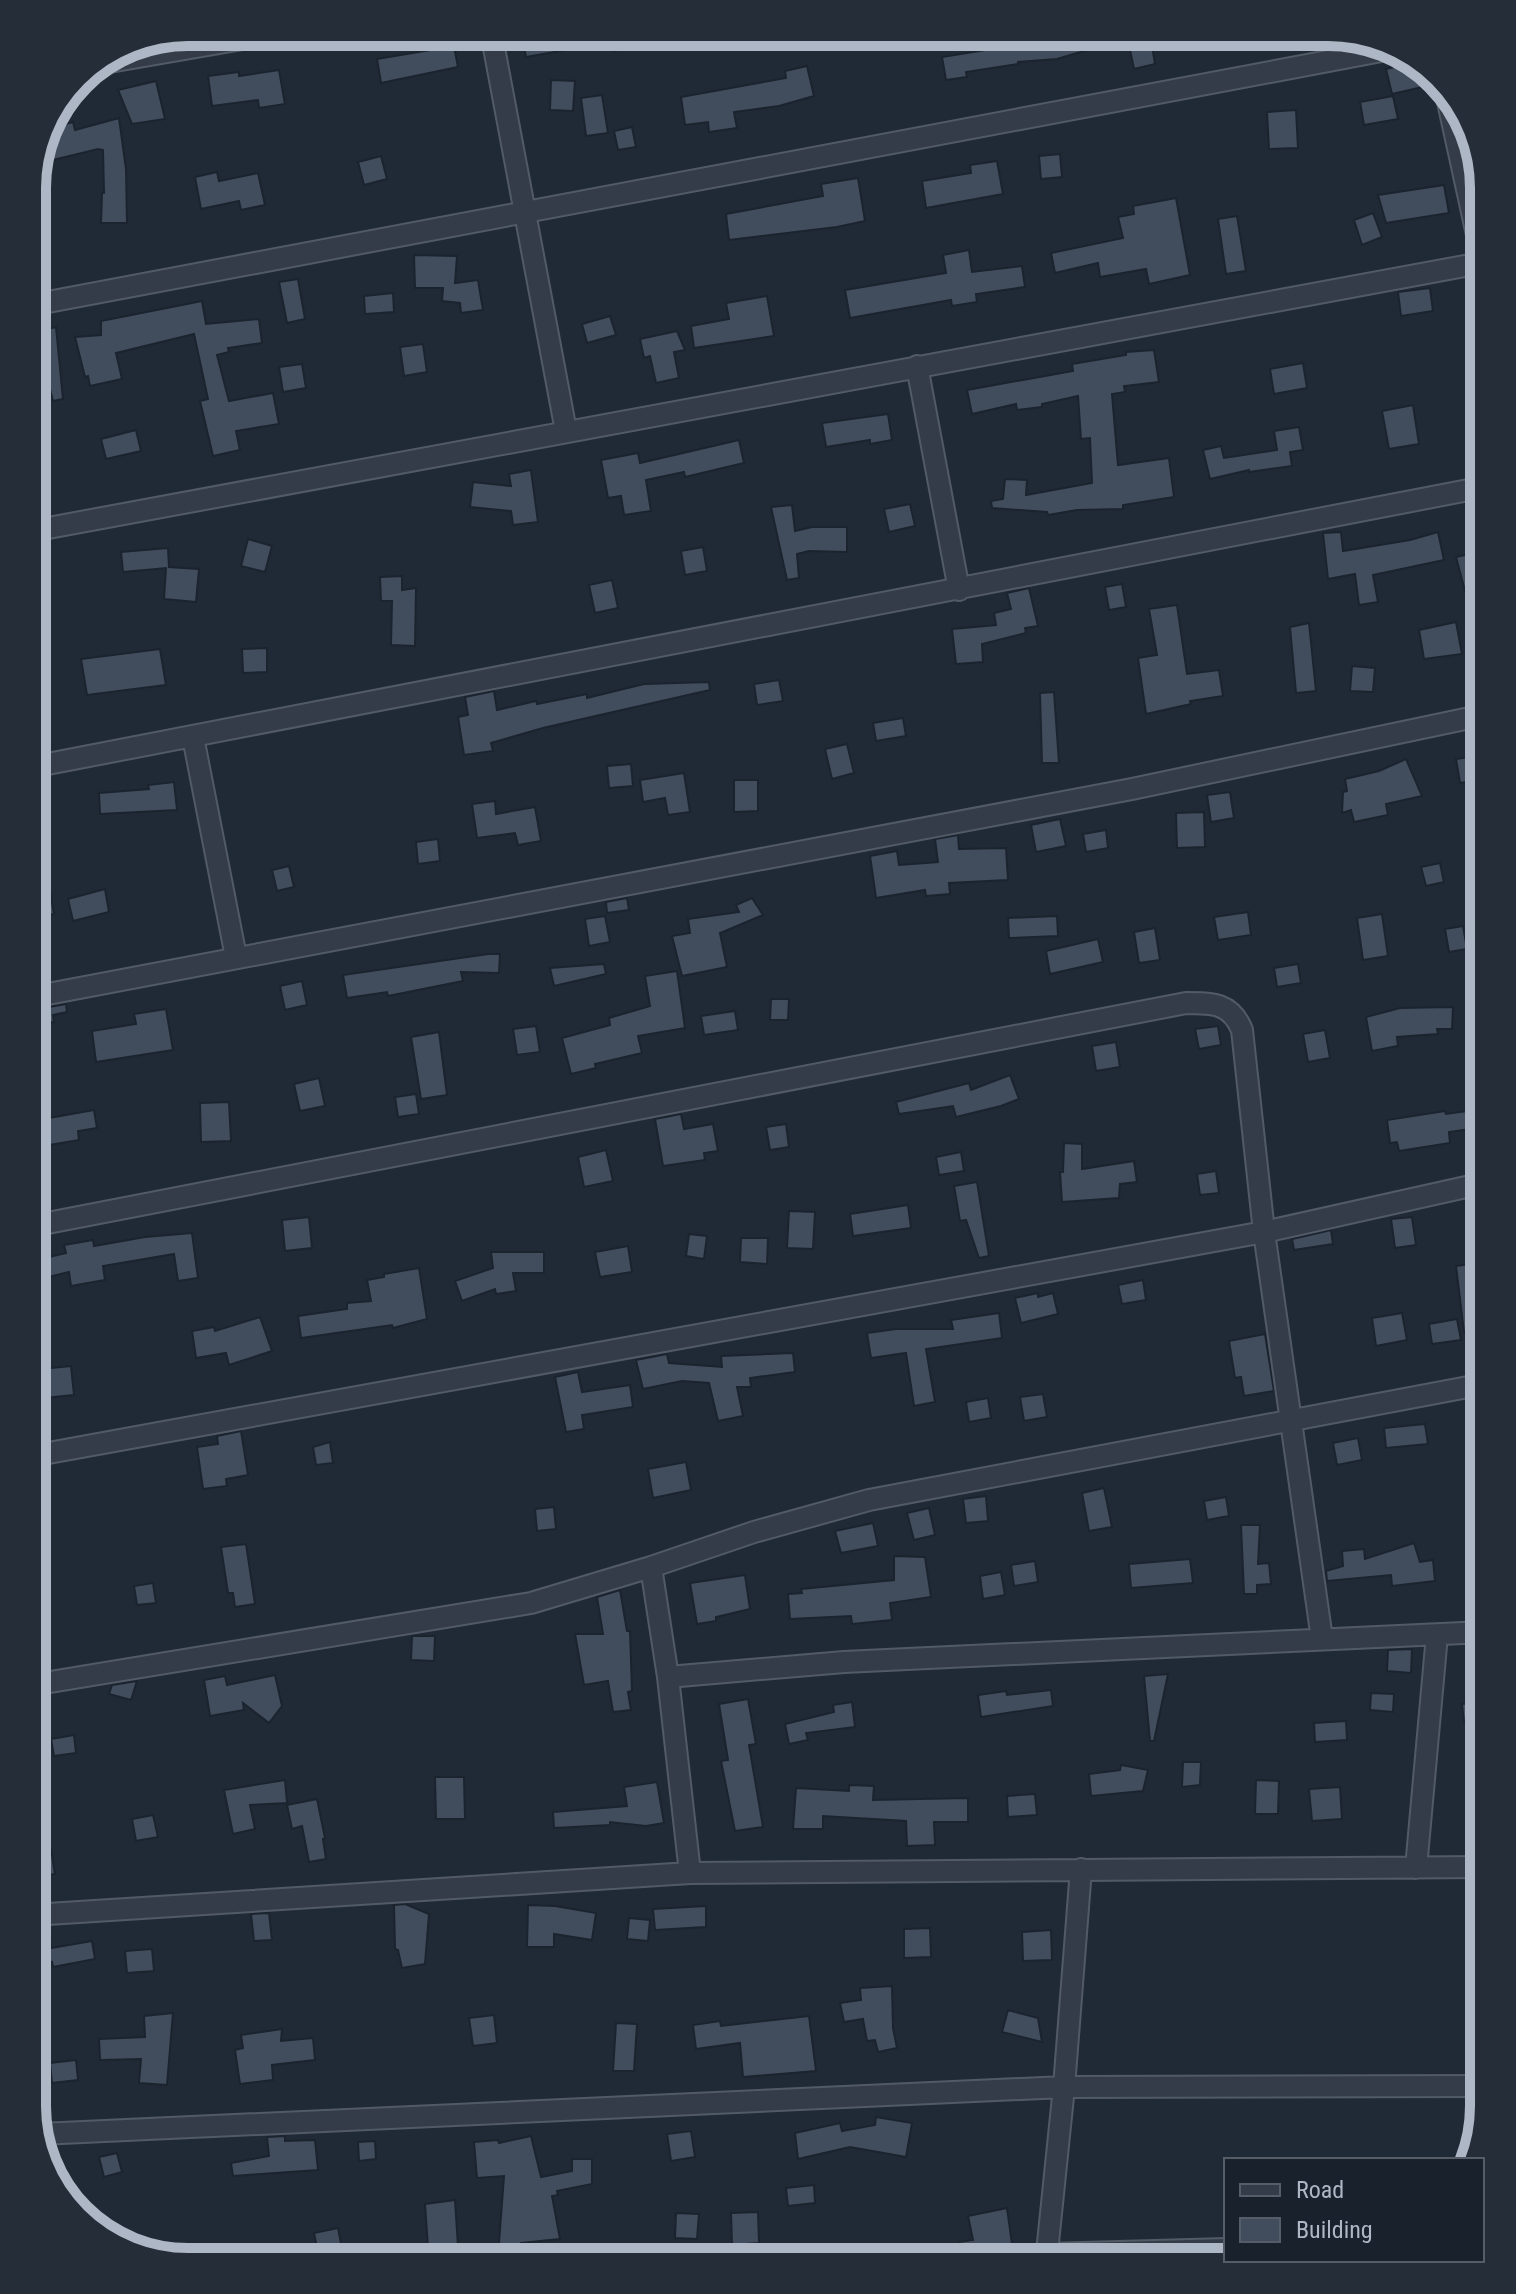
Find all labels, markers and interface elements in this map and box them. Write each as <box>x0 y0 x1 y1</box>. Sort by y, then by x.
legend <box>1224 2158 1484 2262</box>
text: Road <box>1296 2176 1344 2204</box>
text: Building <box>1296 2216 1373 2244</box>

